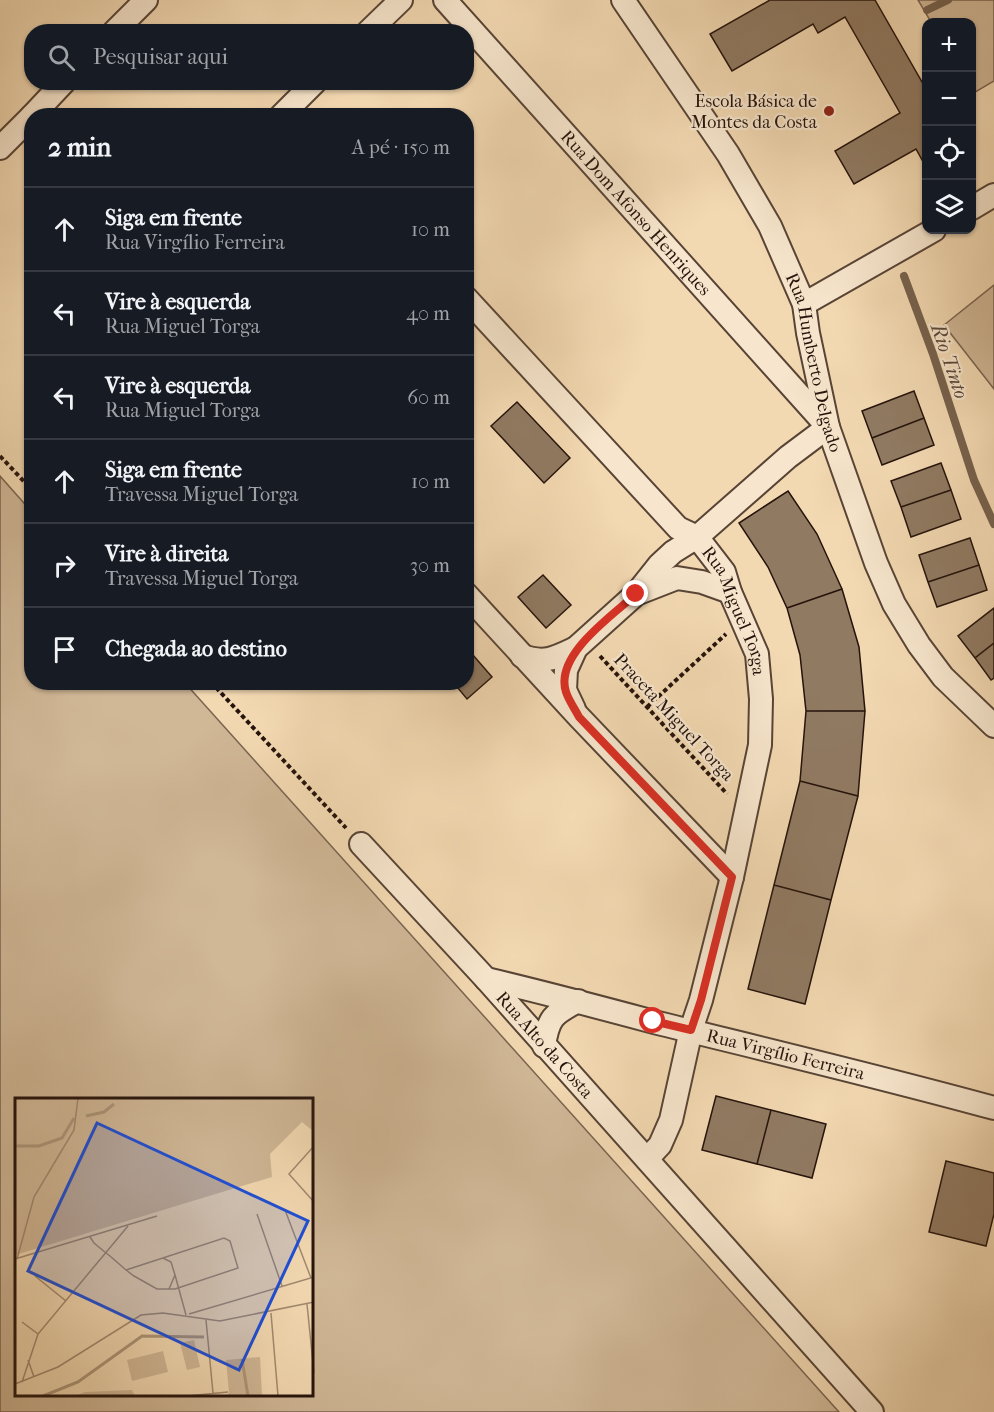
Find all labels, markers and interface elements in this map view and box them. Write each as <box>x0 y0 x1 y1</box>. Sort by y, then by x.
map controls <box>922 18 976 234</box>
button: + <box>922 18 976 72</box>
search box <box>24 24 474 90</box>
icon: search <box>45 41 78 74</box>
text: Pesquisar aqui <box>93 44 228 70</box>
button: − <box>922 72 976 126</box>
place label: Escola Básica de Montes da Costa <box>691 91 818 133</box>
marker: Escola Básica de Montes da Costa <box>822 104 836 118</box>
street label: Rua Dom Afonso Henriques <box>556 126 715 300</box>
button: locate <box>922 126 976 180</box>
text: 2 min <box>48 132 111 163</box>
text: A pé · 150 m <box>352 136 450 159</box>
button: layers <box>922 180 976 234</box>
text: Siga em frente <box>105 205 242 231</box>
icon: ahead <box>48 213 81 246</box>
text: 10 m <box>411 218 450 241</box>
text: Rua Virgílio Ferreira <box>105 231 285 254</box>
street label: Rua Humberto Delgado <box>781 270 846 455</box>
text: Vire à esquerda <box>105 289 250 315</box>
icon: left <box>48 297 81 330</box>
text: 40 m <box>406 302 450 325</box>
text: Rua Miguel Torga <box>105 315 260 338</box>
water label: Rio Tinto <box>925 319 973 402</box>
text: Vire à esquerda <box>105 373 250 399</box>
icon: left <box>48 381 81 414</box>
text: 60 m <box>407 386 450 409</box>
text: Rua Miguel Torga <box>105 399 260 422</box>
text: Siga em frente <box>105 457 242 483</box>
icon: ahead <box>48 465 81 498</box>
text: 10 m <box>411 470 450 493</box>
text: Travessa Miguel Torga <box>105 483 298 506</box>
text: Vire à direita <box>105 541 228 567</box>
street label: Rua Miguel Torga <box>697 542 769 677</box>
icon: right <box>48 549 81 582</box>
text: 30 m <box>410 554 450 577</box>
text: Travessa Miguel Torga <box>105 567 298 590</box>
route end <box>622 580 648 606</box>
icon: arrive <box>48 633 81 666</box>
text: Chegada ao destino <box>105 636 287 662</box>
street label: Praceta Miguel Torga <box>609 649 739 786</box>
street label: Rua Alto da Costa <box>491 987 598 1103</box>
route start <box>639 1007 665 1033</box>
street label: Rua Virgílio Ferreira <box>704 1025 867 1085</box>
inset map <box>15 1098 314 1397</box>

